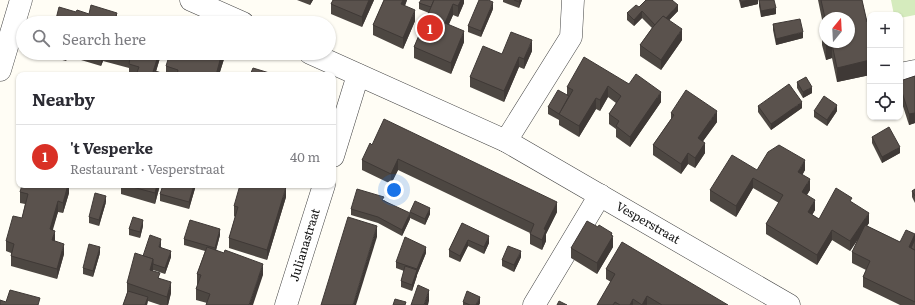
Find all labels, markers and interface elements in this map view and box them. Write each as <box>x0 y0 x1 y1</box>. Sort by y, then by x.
north arrow <box>819 12 855 48</box>
map controls <box>867 12 903 120</box>
button: + <box>867 12 903 48</box>
pin: 1 <box>417 13 443 43</box>
search box <box>16 16 336 60</box>
icon: search <box>30 27 52 49</box>
text: Search here <box>62 27 146 50</box>
button: − <box>867 48 903 84</box>
button: locate <box>867 84 903 120</box>
text: Nearby <box>32 86 95 111</box>
text: 't Vesperke <box>70 136 153 159</box>
text: 1 <box>42 147 48 166</box>
text: 40 m <box>290 147 320 166</box>
text: Restaurant · Vesperstraat <box>70 159 225 178</box>
your location <box>384 180 404 200</box>
street label: Vesperstraat <box>613 197 684 248</box>
street label: Julianastraat <box>284 206 324 283</box>

